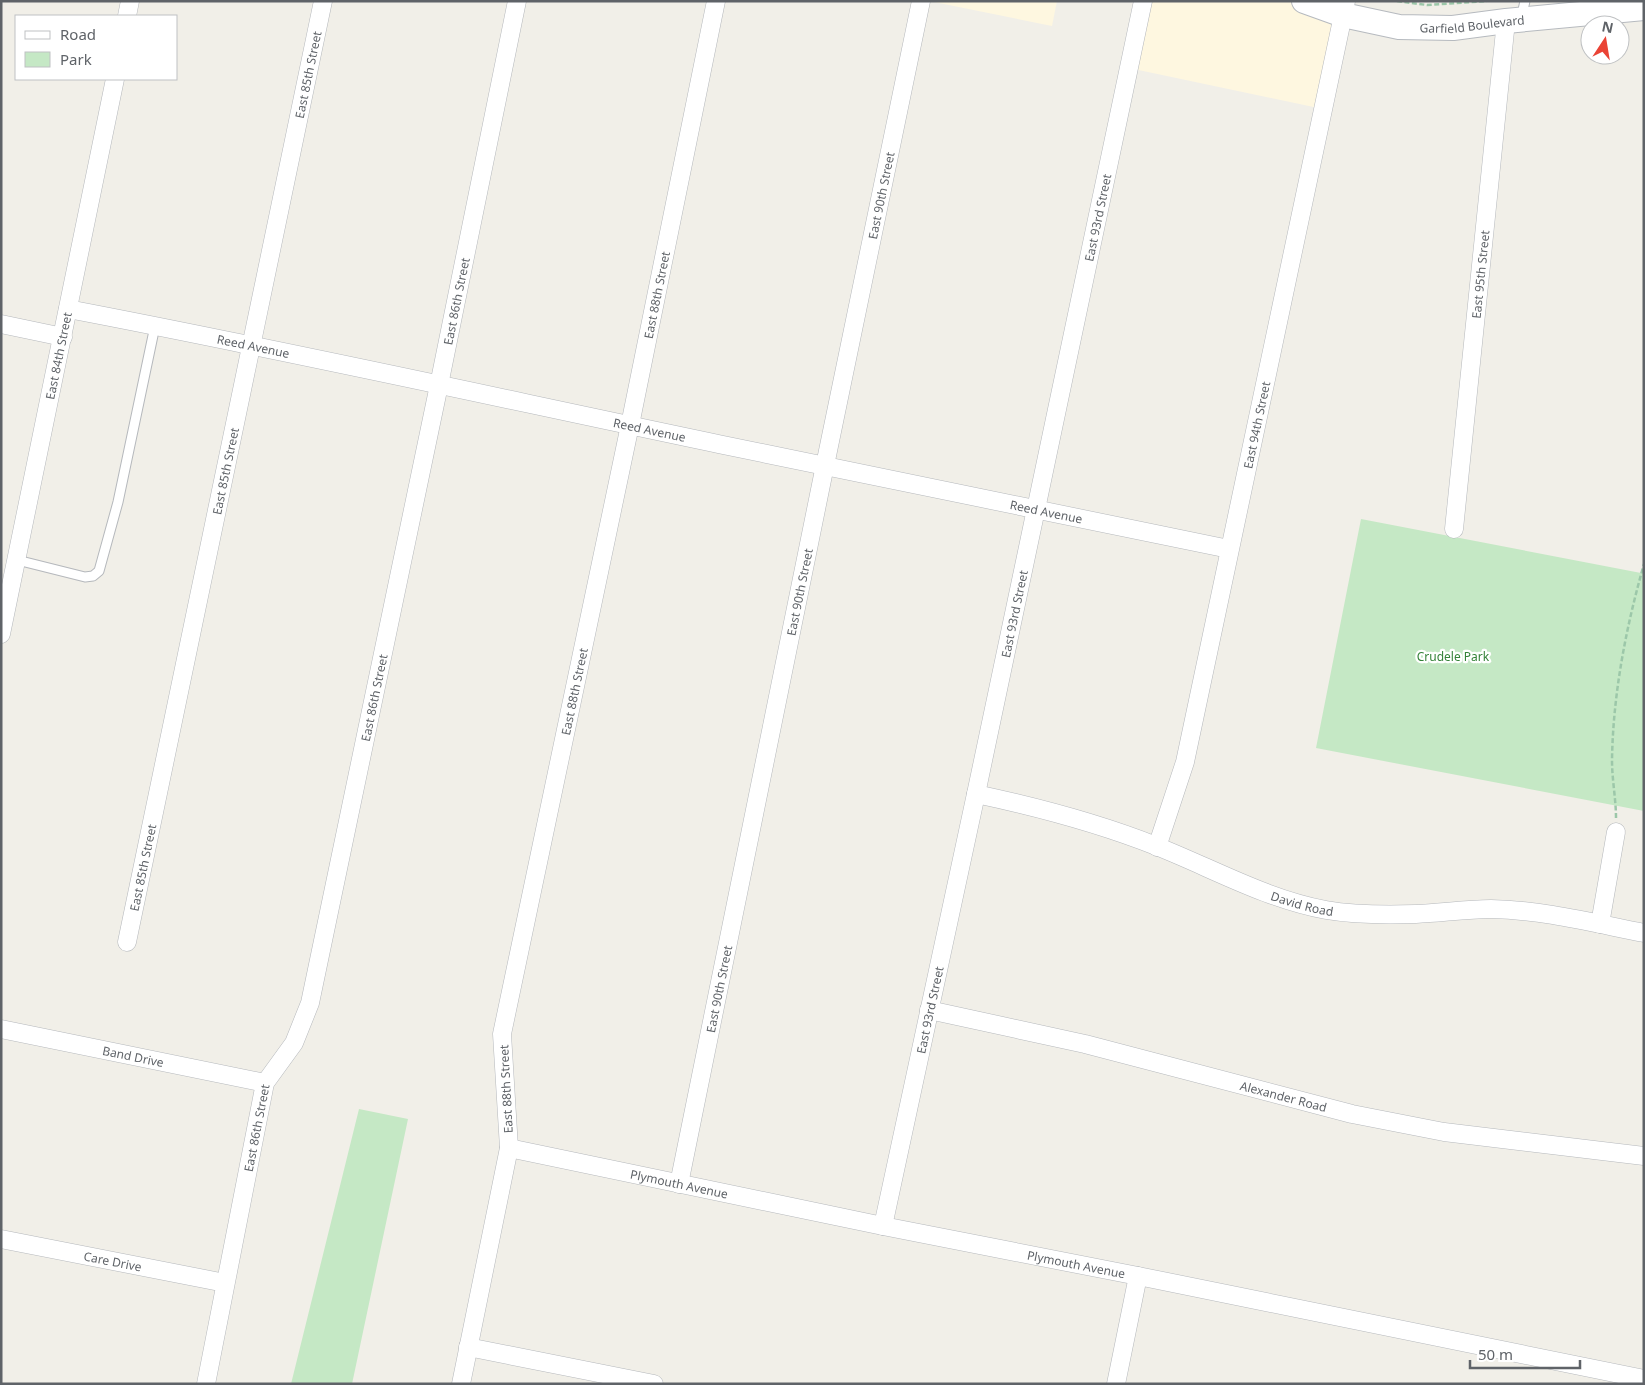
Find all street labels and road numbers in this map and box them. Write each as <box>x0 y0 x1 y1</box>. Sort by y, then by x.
street label: Garfield Boulevard <box>1420 11 1525 37</box>
street label: East 85th Street <box>290 29 325 120</box>
street label: East 90th Street <box>863 150 898 241</box>
street label: East 93rd Street <box>1080 172 1115 263</box>
street label: East 95th Street <box>1467 229 1493 319</box>
street label: East 88th Street <box>639 249 674 340</box>
street label: East 86th Street <box>439 255 473 346</box>
street label: East 84th Street <box>41 310 76 401</box>
street label: Reed Avenue <box>216 330 291 362</box>
street label: East 94th Street <box>1239 379 1274 470</box>
street label: Reed Avenue <box>612 414 688 445</box>
street label: East 85th Street <box>208 425 243 516</box>
street label: Reed Avenue <box>1008 496 1084 527</box>
street label: East 90th Street <box>782 546 817 637</box>
street label: East 93rd Street <box>996 568 1032 659</box>
street label: East 88th Street <box>557 646 592 737</box>
street label: East 86th Street <box>356 652 391 743</box>
street label: East 85th Street <box>125 822 160 913</box>
street label: David Road <box>1269 887 1335 920</box>
street label: East 90th Street <box>701 943 736 1034</box>
street label: East 93rd Street <box>912 964 947 1055</box>
street label: Band Drive <box>101 1041 166 1071</box>
street label: East 88th Street <box>495 1044 517 1134</box>
street label: Alexander Road <box>1238 1077 1329 1116</box>
street label: East 86th Street <box>239 1082 273 1173</box>
street label: Plymouth Avenue <box>629 1165 730 1202</box>
street label: Plymouth Avenue <box>1026 1246 1127 1282</box>
street label: Care Drive <box>82 1247 144 1275</box>

